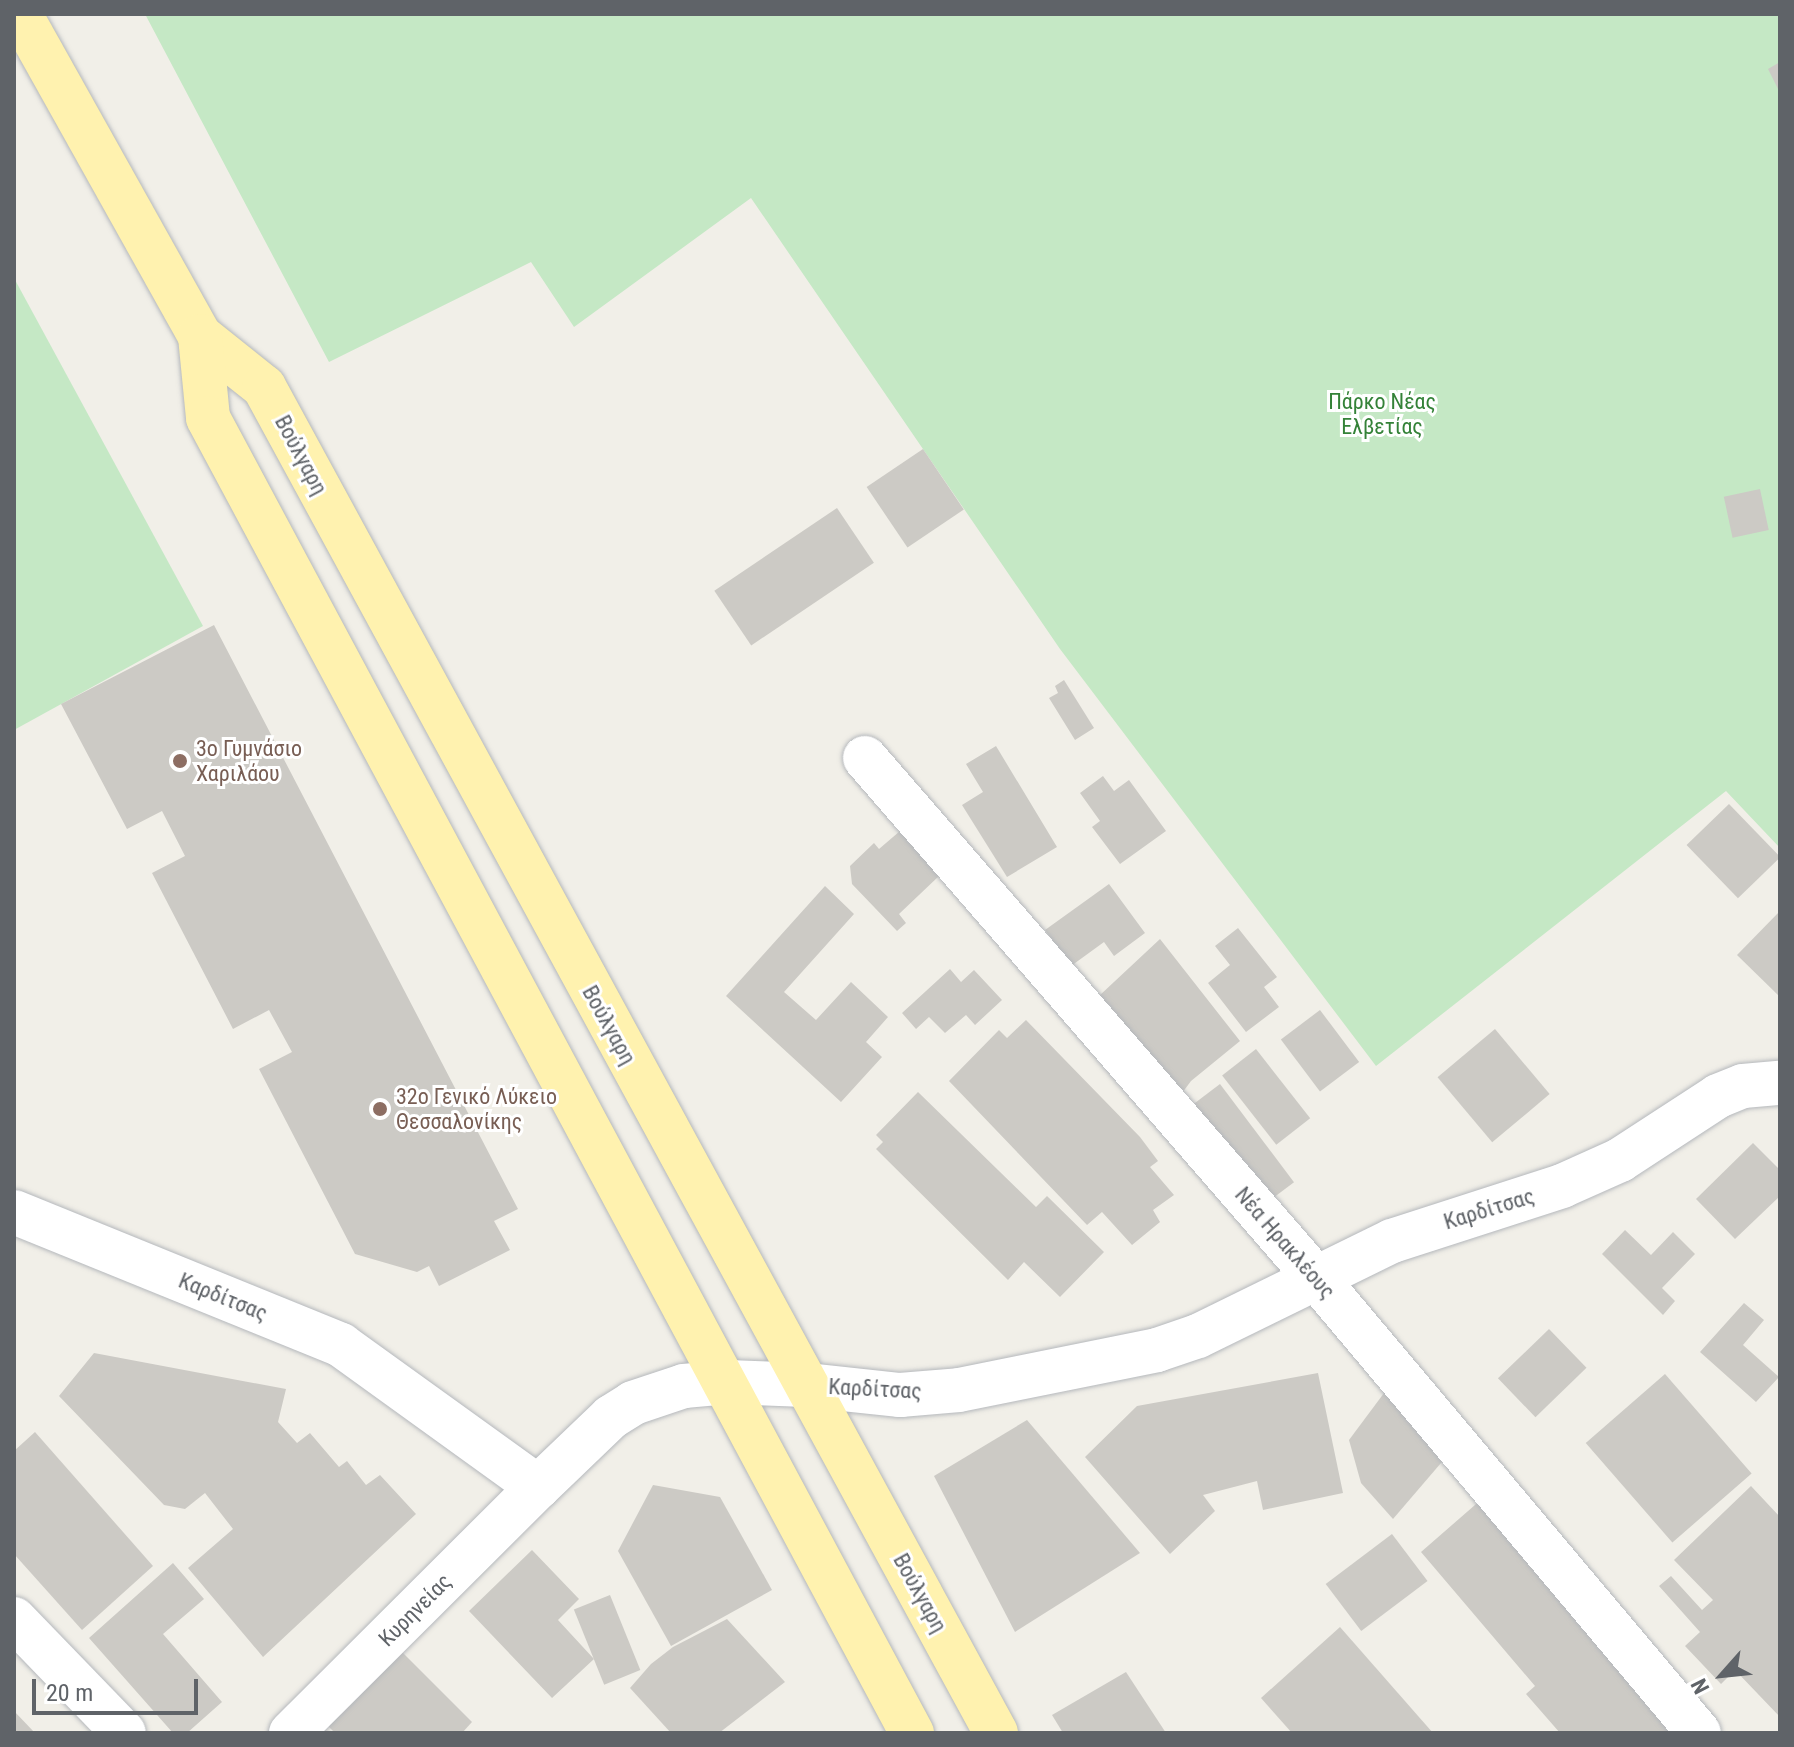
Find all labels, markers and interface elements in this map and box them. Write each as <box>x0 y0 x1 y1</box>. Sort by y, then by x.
park label: Πάρκο Νέας Ελβετίας <box>1328 388 1436 440</box>
street label: Βούλγαρη <box>269 411 333 499</box>
place label: 3ο Γυμνάσιο Χαριλάου <box>196 735 302 786</box>
marker: 3ο Γυμνάσιο Χαριλάου <box>171 752 189 770</box>
street label: Βούλγαρη <box>577 981 641 1069</box>
place label: 32ο Γενικό Λύκειο Θεσσαλονίκης <box>396 1083 557 1134</box>
marker: 32ο Γενικό Λύκειο Θεσσαλονίκης <box>371 1100 389 1118</box>
street label: Νέα Ηρακλέους <box>1229 1182 1341 1304</box>
street label: Καρδίτσας <box>1441 1183 1537 1235</box>
street label: Καρδίτσας <box>175 1267 271 1327</box>
street label: Καρδίτσας <box>828 1373 922 1405</box>
street label: Βούλγαρη <box>888 1549 952 1637</box>
street label: Κυρηνείας <box>373 1568 457 1652</box>
north arrow <box>1682 1635 1762 1715</box>
scale bar <box>36 1663 202 1713</box>
text: N <box>1686 1674 1714 1698</box>
text: 20 m <box>46 1679 93 1707</box>

